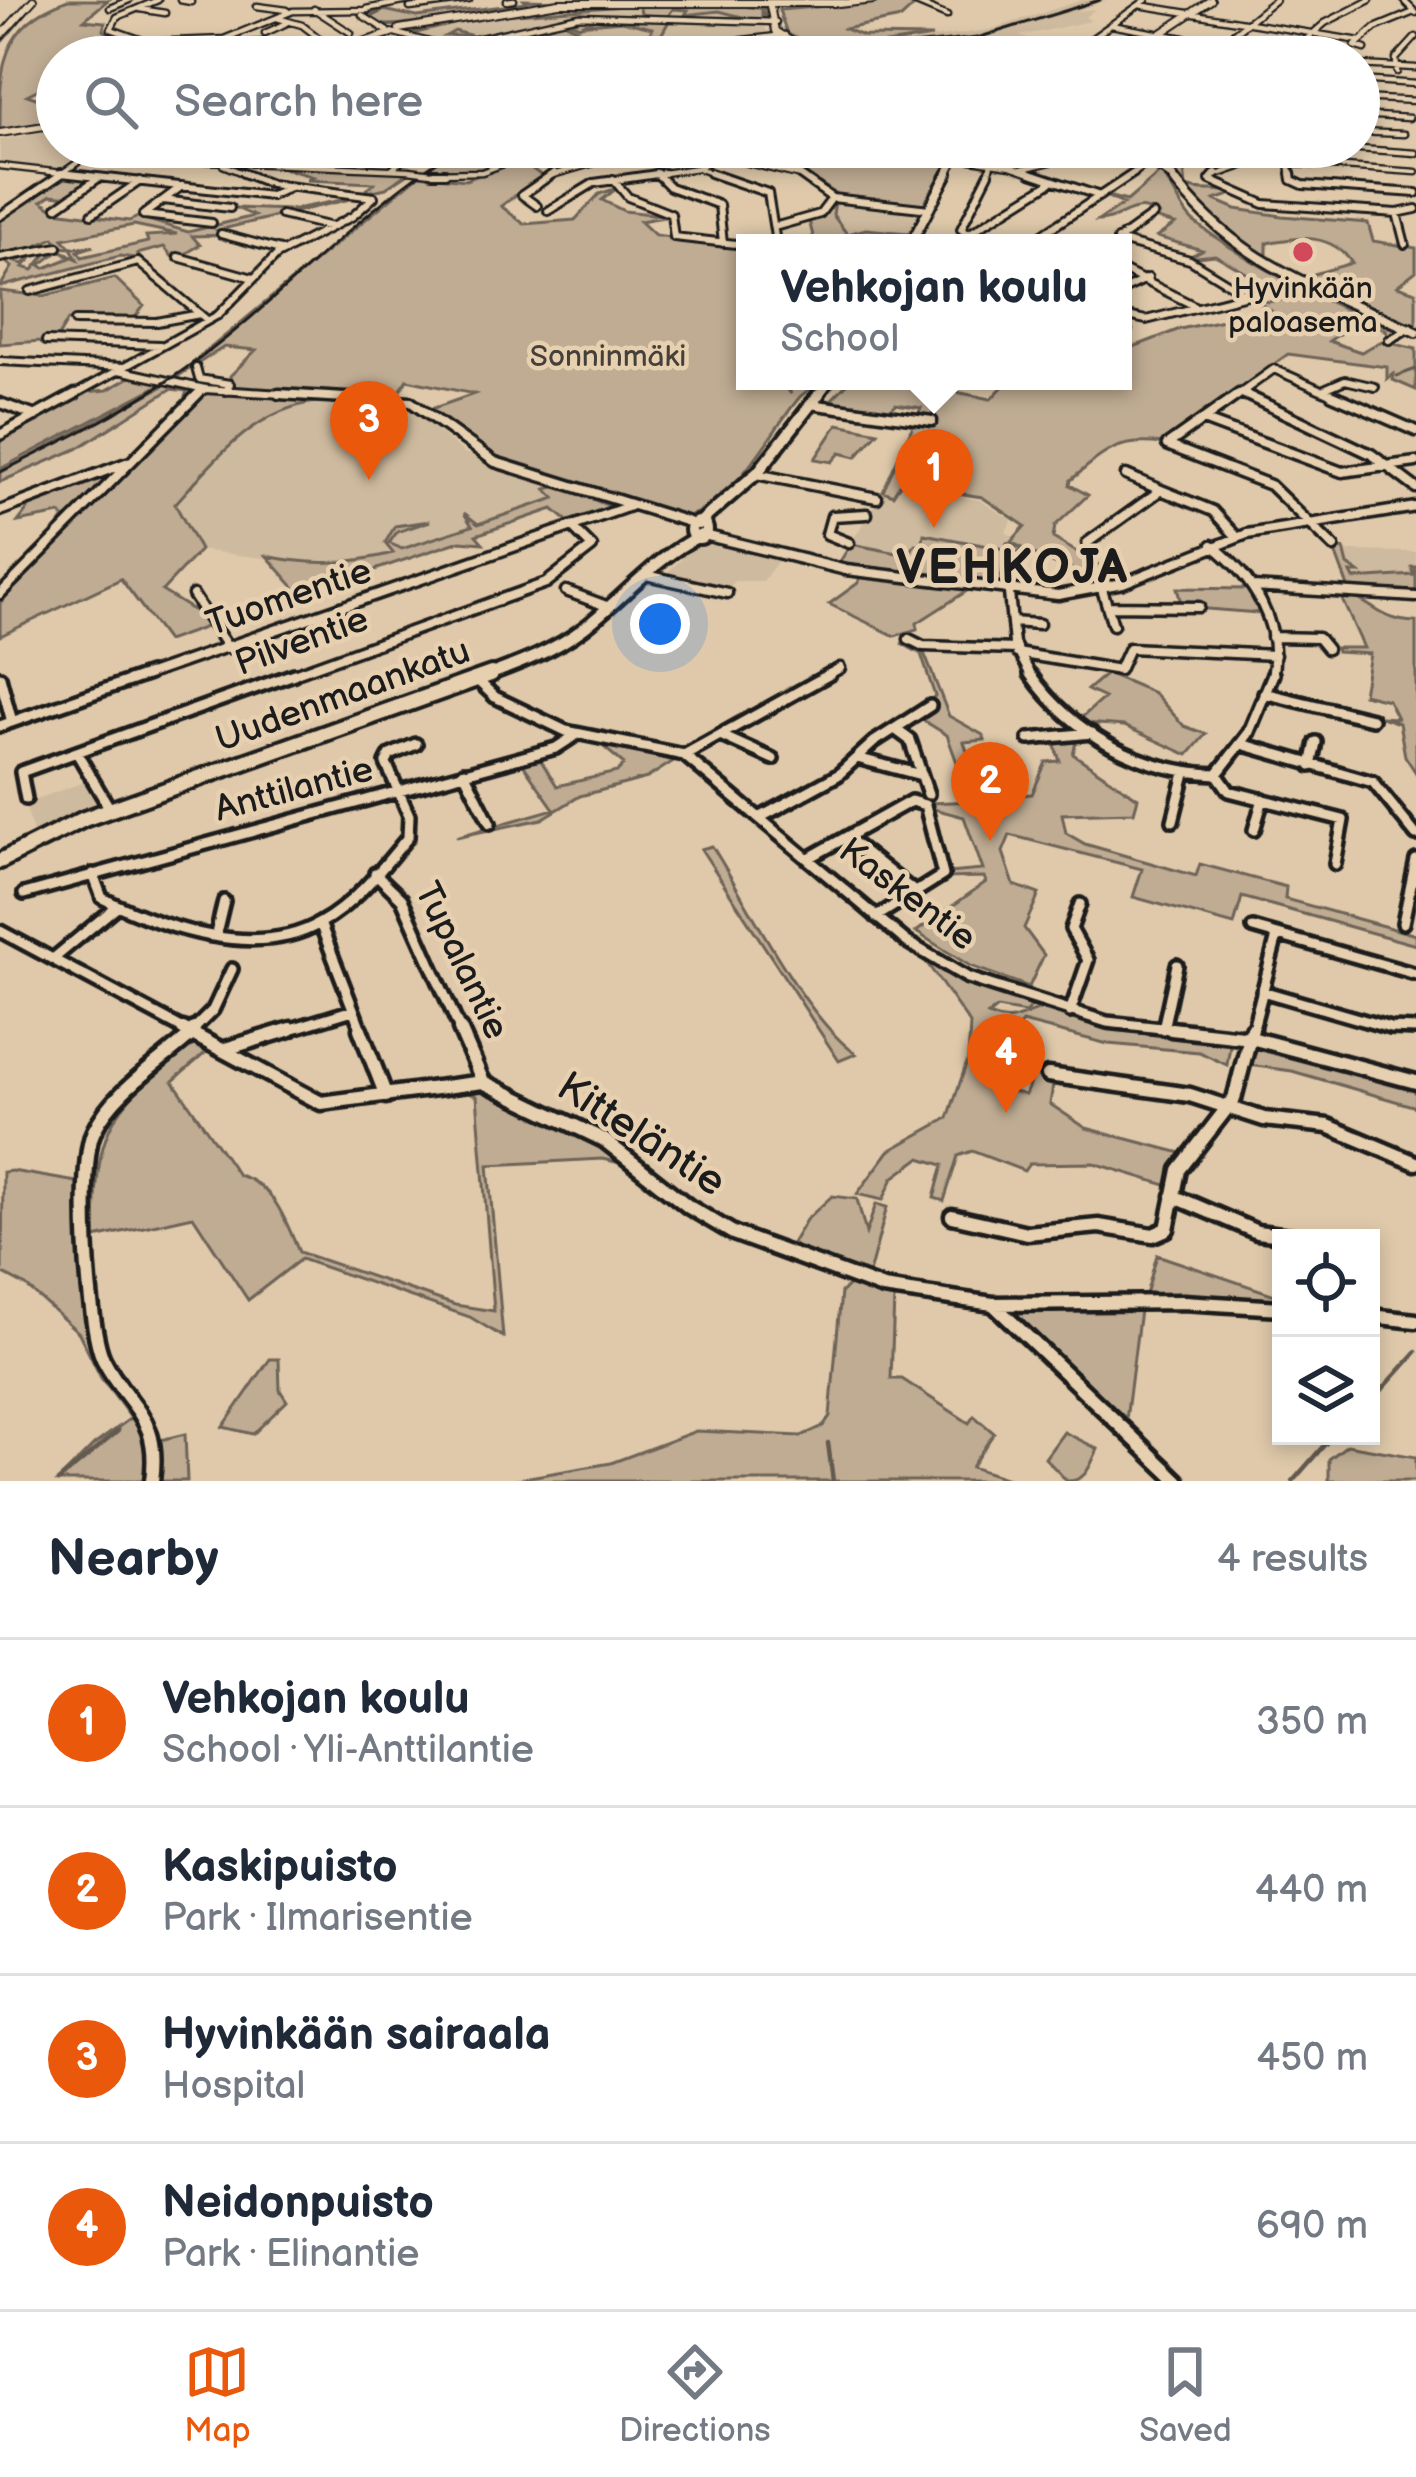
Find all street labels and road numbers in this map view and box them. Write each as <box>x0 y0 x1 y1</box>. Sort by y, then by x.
street label: Tuomentie <box>201 550 377 646</box>
street label: Pilventie <box>230 598 374 686</box>
street label: Uudenmaankatu <box>210 630 476 762</box>
street label: Anttilantie <box>210 748 378 832</box>
street label: Kaskentie <box>830 830 984 960</box>
street label: Tupalantie <box>405 875 517 1047</box>
street label: Kitteläntie <box>547 1062 735 1208</box>

